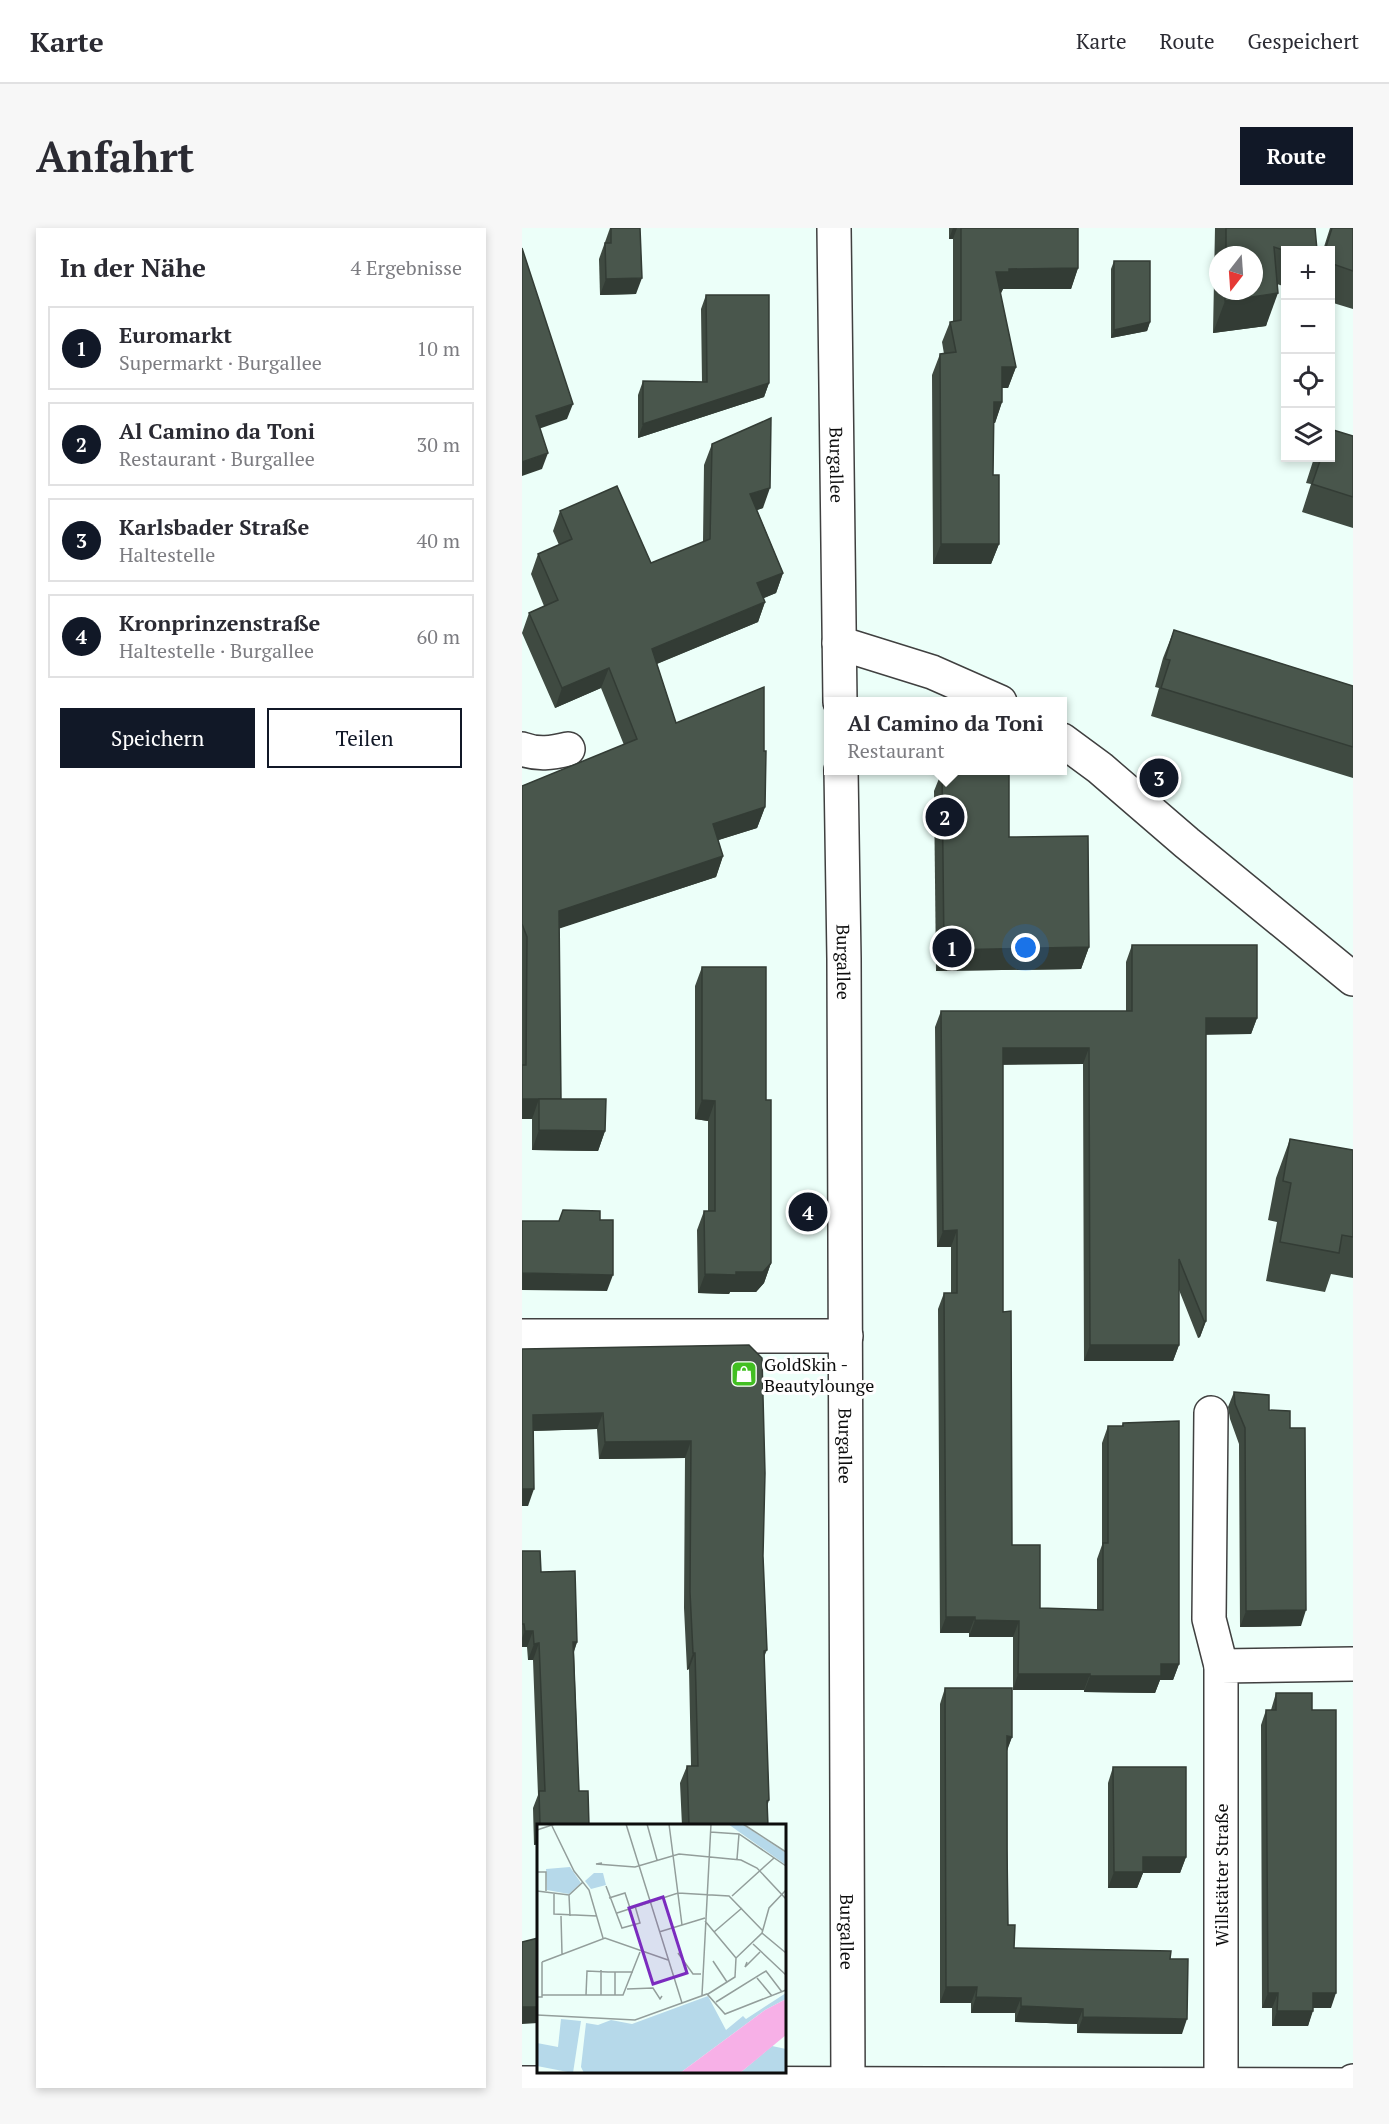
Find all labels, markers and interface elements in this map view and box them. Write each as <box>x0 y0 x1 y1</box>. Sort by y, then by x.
text: Karte <box>30 23 104 60</box>
text: Karte <box>1076 27 1127 55</box>
text: Route <box>1160 27 1215 55</box>
text: Gespeichert <box>1248 27 1359 55</box>
button: Route <box>1240 127 1353 185</box>
text: Anfahrt <box>36 128 194 184</box>
north arrow <box>1209 246 1263 300</box>
map controls <box>1281 246 1335 462</box>
button: + <box>1281 246 1335 300</box>
text: In der Nähe <box>60 250 206 284</box>
text: 4 Ergebnisse <box>350 254 462 281</box>
button: − <box>1281 300 1335 354</box>
text: Euromarkt <box>119 320 232 349</box>
text: 1 <box>76 335 87 362</box>
text: 10 m <box>417 335 460 362</box>
text: Supermarkt · Burgallee <box>119 349 322 376</box>
button: locate <box>1281 354 1335 408</box>
button: layers <box>1281 408 1335 462</box>
text: Al Camino da Toni <box>119 416 315 445</box>
street label: Burgallee <box>825 427 849 503</box>
text: 2 <box>76 431 87 458</box>
text: 30 m <box>417 431 460 458</box>
text: Restaurant · Burgallee <box>119 445 315 472</box>
text: Karlsbader Straße <box>119 512 309 541</box>
text: 3 <box>76 527 87 554</box>
text: 40 m <box>417 527 460 554</box>
text: Haltestelle <box>119 541 215 568</box>
text: Kronprinzenstraße <box>119 608 320 637</box>
text: 4 <box>76 623 87 650</box>
text: 60 m <box>417 623 460 650</box>
text: Haltestelle · Burgallee <box>119 637 314 664</box>
popup <box>824 697 1067 775</box>
button: Speichern <box>60 708 255 768</box>
button: Teilen <box>267 708 462 768</box>
text: Al Camino da Toni <box>847 708 1044 737</box>
text: Restaurant <box>847 737 945 764</box>
pin: 3 <box>1140 756 1178 800</box>
pin: 2 <box>926 794 964 840</box>
street label: Burgallee <box>831 924 856 1000</box>
pin: 1 <box>932 926 972 970</box>
your location <box>1011 933 1040 962</box>
pin: 4 <box>788 1190 828 1234</box>
place label: GoldSkin - Beautylounge <box>764 1352 874 1397</box>
shop icon: GoldSkin - Beautylounge <box>729 1359 759 1389</box>
street label: Burgallee <box>834 1408 858 1484</box>
street label: Willstätter Straße <box>1209 1803 1233 1947</box>
inset map <box>537 1824 786 2073</box>
street label: Burgallee <box>835 1894 860 1970</box>

